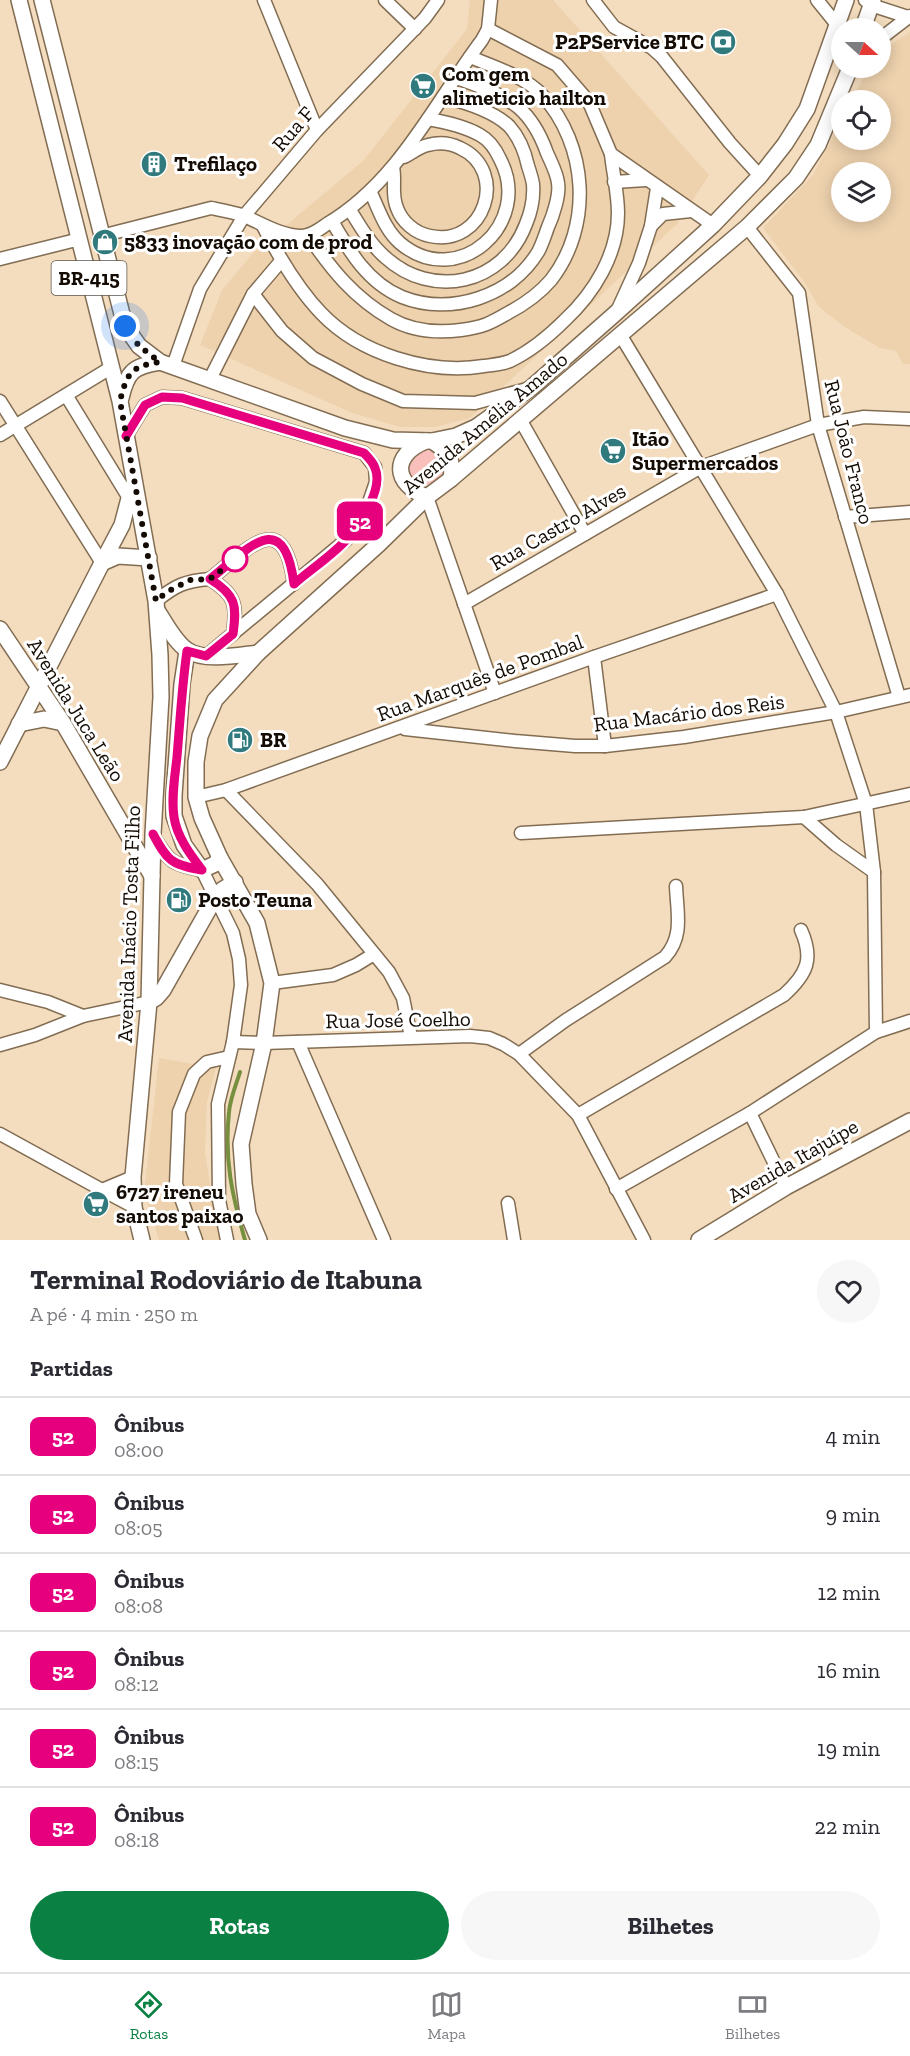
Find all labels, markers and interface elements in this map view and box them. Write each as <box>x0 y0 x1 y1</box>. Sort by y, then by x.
north arrow <box>831 18 891 78</box>
map controls <box>831 18 891 222</box>
bank icon: P2PService BTC <box>708 27 738 57</box>
place label: P2PService BTC <box>555 29 704 54</box>
place label: Com gem alimeticio hailton <box>442 61 607 110</box>
supermarket icon: Com gem alimeticio hailton <box>408 71 438 101</box>
button: locate <box>831 90 891 150</box>
street label: Rua F <box>266 101 319 156</box>
building icon: Trefilaço <box>139 149 169 179</box>
place label: Trefilaço <box>174 151 257 176</box>
button: layers <box>831 162 891 222</box>
shop icon: 5833 inovação com de prod <box>90 227 120 257</box>
place label: 5833 inovação com de prod <box>124 229 373 254</box>
road number: BR-415 <box>52 261 127 295</box>
your location <box>110 311 140 341</box>
street label: Avenida Amélia Amado <box>397 346 572 499</box>
street label: Rua João Franco <box>819 377 880 527</box>
place label: Itão Supermercados <box>632 426 779 475</box>
supermarket icon: Itão Supermercados <box>598 436 628 466</box>
street label: Rua Castro Alves <box>486 478 630 575</box>
line badge: 52 <box>333 502 387 540</box>
text: 52 <box>349 509 371 534</box>
unlabelled marker <box>222 546 248 572</box>
street label: Rua Marquês de Pombal <box>373 628 587 726</box>
street label: Avenida Juca Leão <box>22 633 131 786</box>
street label: Rua Macário dos Reis <box>592 688 786 737</box>
fuel station icon: BR <box>225 725 255 755</box>
place label: BR <box>260 727 287 752</box>
street label: Avenida Inácio Tosta Filho <box>112 805 145 1043</box>
fuel station icon: Posto Teuna <box>164 885 194 915</box>
place label: Posto Teuna <box>198 887 313 912</box>
street label: Rua José Coelho <box>325 1006 471 1033</box>
street label: Avenida Itajuípe <box>723 1113 863 1209</box>
place label: 6727 ireneu santos paixao <box>116 1179 243 1228</box>
supermarket icon: 6727 ireneu santos paixao <box>81 1189 111 1219</box>
button: heart <box>817 1260 880 1323</box>
text: Terminal Rodoviário de Itabuna <box>30 1263 422 1296</box>
text: A pé · 4 min · 250 m <box>30 1302 198 1326</box>
text: Partidas <box>30 1355 113 1382</box>
text: Ônibus <box>114 1411 184 1438</box>
text: 4 min <box>825 1423 880 1450</box>
text: 52 <box>52 1424 74 1449</box>
text: 08:00 <box>114 1438 164 1462</box>
text: Ônibus <box>114 1489 184 1516</box>
text: 9 min <box>826 1501 880 1528</box>
text: 52 <box>52 1502 74 1527</box>
text: 08:05 <box>114 1516 163 1540</box>
text: Ônibus <box>114 1567 184 1594</box>
text: 12 min <box>817 1579 880 1606</box>
text: 52 <box>52 1580 74 1605</box>
text: 08:08 <box>114 1594 163 1618</box>
text: Ônibus <box>114 1645 184 1672</box>
text: 16 min <box>817 1657 880 1684</box>
text: 52 <box>52 1658 74 1683</box>
text: 08:12 <box>114 1672 159 1696</box>
text: Ônibus <box>114 1723 184 1750</box>
text: 19 min <box>817 1735 880 1762</box>
text: 52 <box>52 1736 74 1761</box>
text: 08:15 <box>114 1750 159 1774</box>
text: Ônibus <box>114 1801 184 1828</box>
text: 22 min <box>815 1813 880 1840</box>
text: 52 <box>52 1814 74 1839</box>
text: 08:18 <box>114 1828 159 1852</box>
button: Rotas <box>30 1891 449 1960</box>
button: Bilhetes <box>461 1891 880 1960</box>
tab: Rotas <box>130 1988 168 2043</box>
tab: Mapa <box>427 1988 466 2043</box>
tab: Bilhetes <box>725 1988 780 2043</box>

